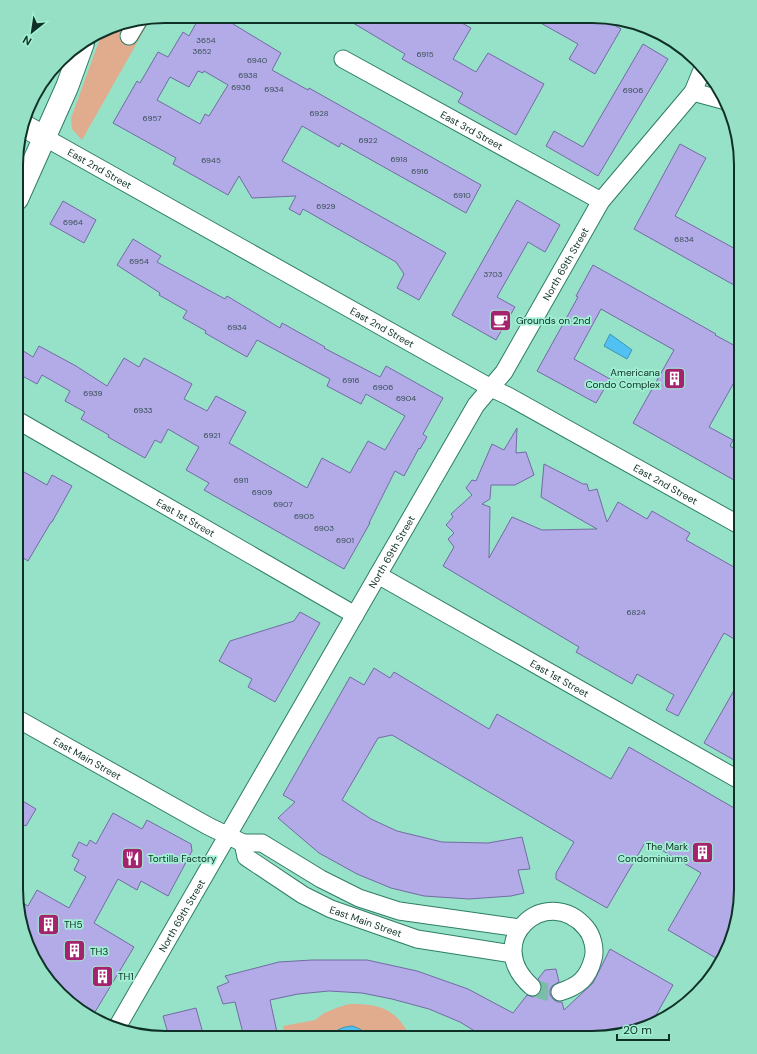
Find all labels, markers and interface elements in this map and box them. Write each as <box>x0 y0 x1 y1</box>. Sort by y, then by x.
north arrow <box>12 12 52 52</box>
text: N <box>20 33 34 49</box>
house number: 3654 <box>196 35 216 45</box>
house number: 3652 <box>193 46 212 56</box>
house number: 6915 <box>416 49 434 59</box>
house number: 6940 <box>247 55 268 65</box>
house number: 6938 <box>238 70 258 80</box>
house number: 6936 <box>231 82 251 92</box>
house number: 6934 <box>264 84 284 94</box>
house number: 6906 <box>623 85 643 95</box>
house number: 6928 <box>309 108 329 118</box>
street label: East 3rd Street <box>438 108 505 153</box>
house number: 6957 <box>143 113 161 123</box>
house number: 6922 <box>359 135 378 145</box>
street label: East 2nd Street <box>65 146 134 192</box>
house number: 6918 <box>390 154 408 164</box>
house number: 6945 <box>201 155 221 165</box>
house number: 6916 <box>411 166 429 176</box>
house number: 6910 <box>453 190 471 200</box>
house number: 6929 <box>316 201 336 211</box>
house number: 6964 <box>63 217 83 227</box>
street label: North 69th Street <box>540 225 592 303</box>
house number: 6834 <box>674 234 694 244</box>
house number: 6954 <box>129 256 149 266</box>
house number: 3703 <box>484 269 503 279</box>
street label: East 2nd Street <box>348 304 416 351</box>
cafe icon: Grounds on 2nd <box>488 307 514 333</box>
place label: Grounds on 2nd <box>516 314 591 327</box>
house number: 6934 <box>227 322 247 332</box>
building icon: Americana Condo Complex <box>662 365 688 391</box>
place label: Americana Condo Complex <box>585 366 660 391</box>
house number: 6916 <box>342 375 360 385</box>
house number: 6906 <box>373 382 393 392</box>
house number: 6939 <box>83 388 103 398</box>
house number: 6904 <box>396 393 416 403</box>
house number: 6933 <box>133 405 153 415</box>
house number: 6921 <box>204 430 220 440</box>
street label: East 2nd Street <box>631 461 700 508</box>
house number: 6911 <box>234 475 248 485</box>
house number: 6909 <box>252 487 272 497</box>
street label: East 1st Street <box>154 496 217 540</box>
house number: 6907 <box>273 499 293 509</box>
house number: 6905 <box>294 511 314 521</box>
street label: North 69th Street <box>366 513 418 591</box>
house number: 6903 <box>314 523 334 533</box>
house number: 6901 <box>336 535 354 545</box>
house number: 6824 <box>626 607 646 617</box>
street label: East 1st Street <box>528 657 591 700</box>
street label: East Main Street <box>51 734 123 783</box>
building icon: The Mark Condominiums <box>690 839 716 865</box>
place label: The Mark Condominiums <box>618 840 688 865</box>
restaurant icon: Tortilla Factory <box>119 845 145 871</box>
place label: Tortilla Factory <box>148 852 217 865</box>
street label: North 69th Street <box>156 877 208 955</box>
street label: East Main Street <box>328 903 404 940</box>
building icon: TH5 <box>35 911 61 937</box>
place label: TH5 <box>64 918 83 931</box>
building icon: TH3 <box>61 938 87 964</box>
place label: TH3 <box>90 945 108 958</box>
building icon: TH1 <box>90 963 116 989</box>
place label: TH1 <box>118 970 134 983</box>
scale bar <box>617 1016 669 1042</box>
text: 20 m <box>623 1022 652 1038</box>

